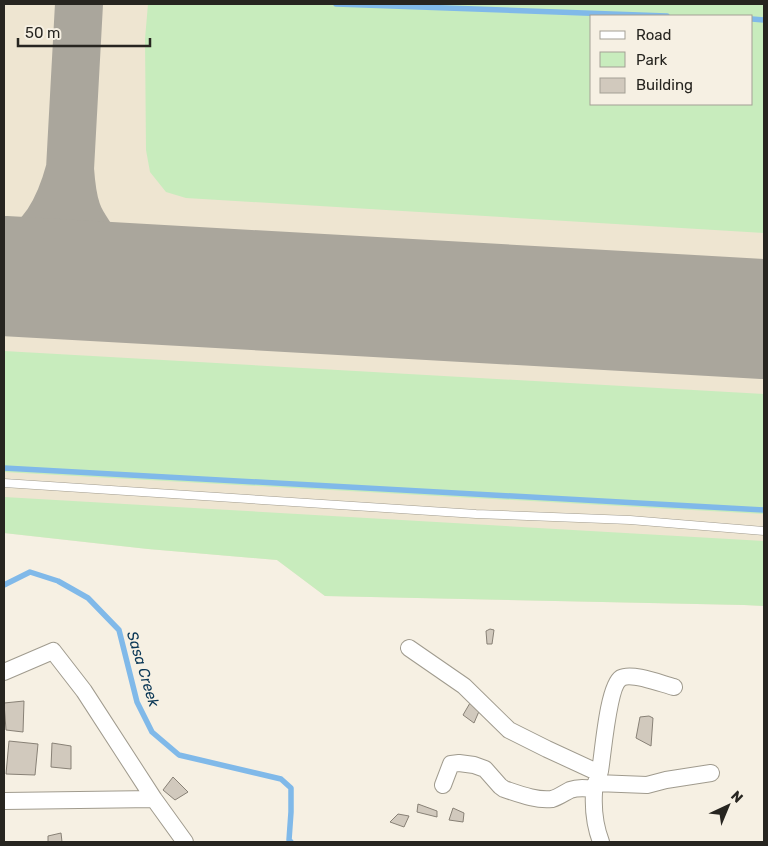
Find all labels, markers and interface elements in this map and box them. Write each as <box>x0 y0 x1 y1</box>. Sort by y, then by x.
scale bar <box>18 15 150 47</box>
legend <box>590 15 753 105</box>
text: 50 m <box>25 24 60 42</box>
text: Road <box>636 26 672 44</box>
text: Park <box>636 51 667 69</box>
text: Building <box>636 76 693 94</box>
water label: Sasa Creek <box>123 629 163 709</box>
north arrow <box>703 781 753 831</box>
text: N <box>727 787 746 807</box>

